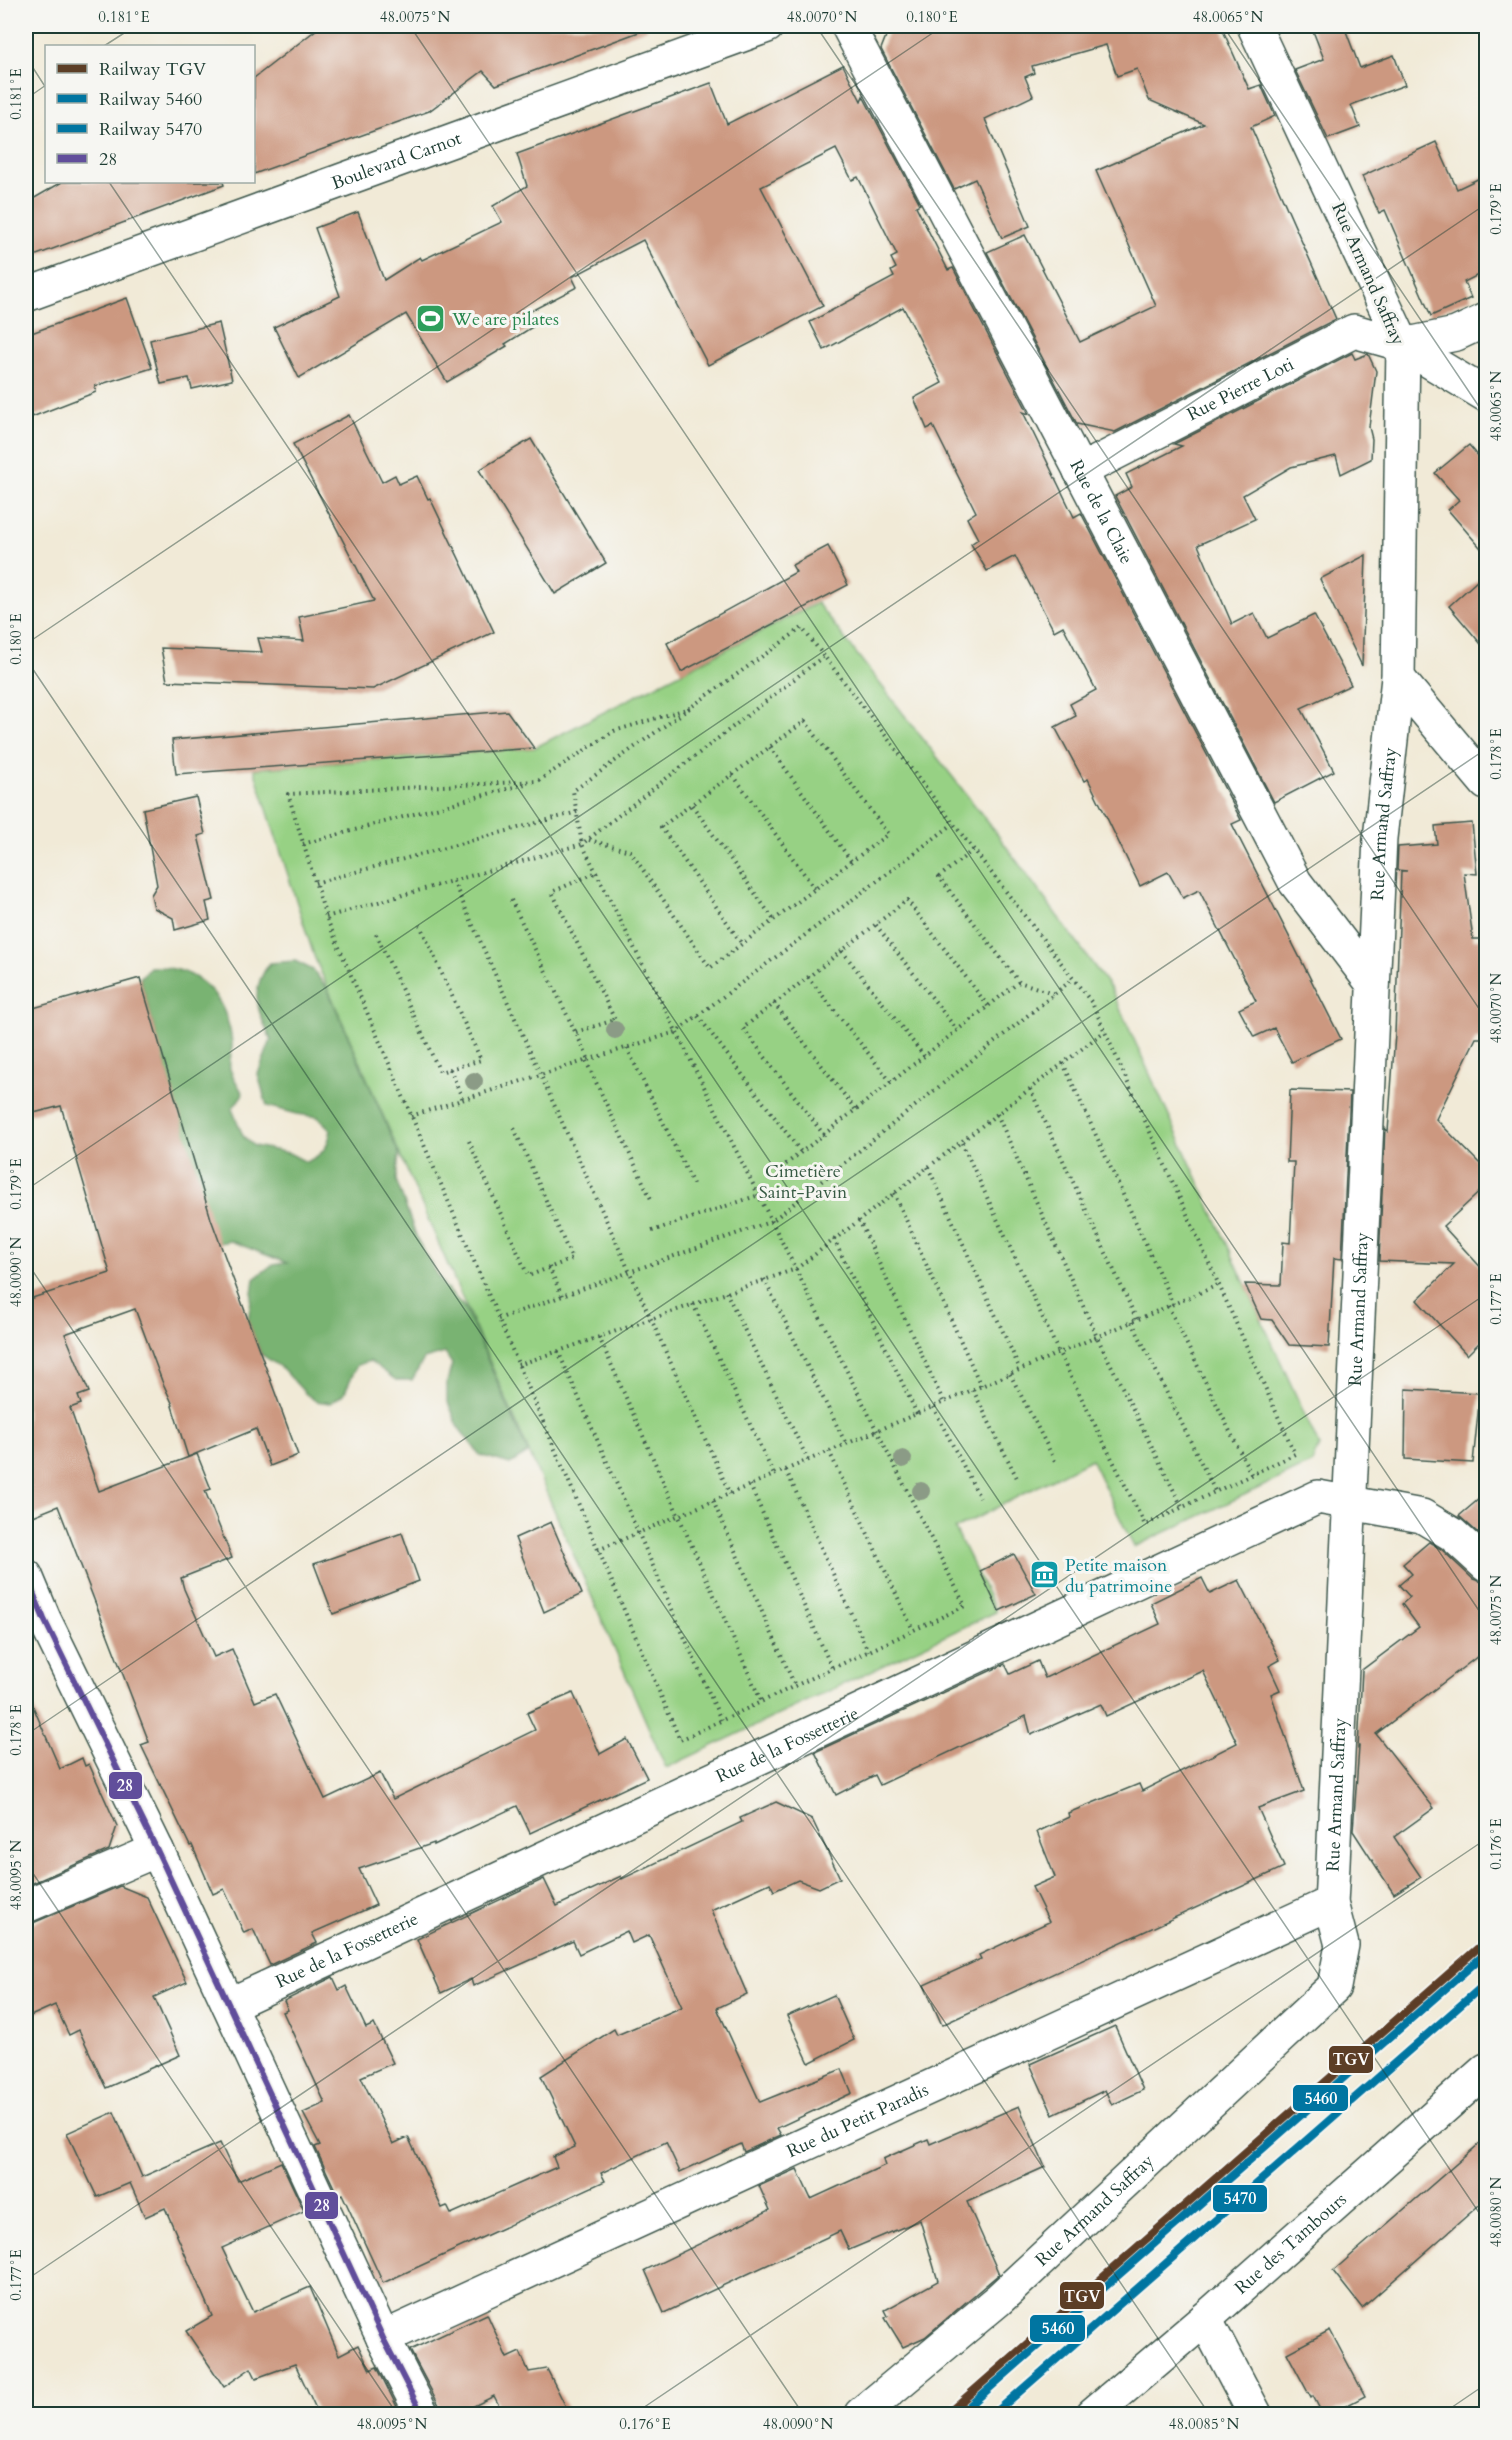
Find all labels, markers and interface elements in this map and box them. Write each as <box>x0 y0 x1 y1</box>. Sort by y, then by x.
text: 0.181°E <box>98 7 150 27</box>
text: 48.0075°N <box>380 7 450 27</box>
text: 48.0070°N <box>787 7 857 27</box>
text: 0.180°E <box>906 7 958 27</box>
text: 48.0065°N <box>1193 7 1263 27</box>
legend <box>45 45 255 183</box>
text: Railway TGV <box>99 57 207 82</box>
text: 0.181°E <box>6 68 26 120</box>
text: Railway 5460 <box>99 87 202 112</box>
text: Railway 5470 <box>99 117 202 142</box>
street label: Boulevard Carnot <box>328 125 465 196</box>
text: 28 <box>99 147 117 172</box>
text: 0.179°E <box>1486 183 1506 235</box>
street label: Rue Armand Saffray <box>1325 199 1411 350</box>
sports icon: We are pilates <box>415 303 447 335</box>
place label: We are pilates <box>451 307 559 332</box>
street label: Rue Pierre Loti <box>1183 351 1298 427</box>
text: 48.0065°N <box>1486 371 1506 441</box>
street label: Rue de la Claie <box>1064 455 1139 568</box>
text: 0.180°E <box>6 613 26 665</box>
text: 0.178°E <box>1486 728 1506 780</box>
street label: Rue Armand Saffray <box>1365 745 1403 901</box>
text: 48.0070°N <box>1486 973 1506 1043</box>
text: 0.179°E <box>6 1158 26 1210</box>
park label: Cimetière Saint-Pavin <box>759 1159 848 1205</box>
street label: Rue Armand Saffray <box>1342 1231 1374 1387</box>
text: 48.0090°N <box>6 1237 26 1307</box>
text: 0.177°E <box>1486 1273 1506 1325</box>
place label: Petite maison du patrimoine <box>1065 1553 1172 1599</box>
museum icon: Petite maison du patrimoine <box>1028 1559 1060 1591</box>
text: 48.0075°N <box>1486 1575 1506 1645</box>
street label: Rue de la Fossetterie <box>712 1701 863 1789</box>
text: 0.178°E <box>6 1704 26 1756</box>
street label: Rue Armand Saffray <box>1320 1717 1352 1872</box>
line badge: 28 <box>108 1771 143 1800</box>
text: 28 <box>117 1775 133 1797</box>
text: 0.176°E <box>1486 1818 1506 1870</box>
text: 48.0095°N <box>6 1840 26 1910</box>
street label: Rue de la Fossetterie <box>271 1906 422 1994</box>
line badge: TGV <box>1328 2045 1374 2074</box>
text: TGV <box>1332 2049 1370 2071</box>
street label: Rue du Petit Paradis <box>783 2077 932 2164</box>
line badge: 5460 <box>1292 2084 1349 2112</box>
text: 5460 <box>1305 2088 1337 2110</box>
street label: Rue Armand Saffray <box>1030 2148 1160 2272</box>
text: 48.0080°N <box>1486 2177 1506 2247</box>
line badge: 5470 <box>1212 2184 1268 2213</box>
street label: Rue des Tambours <box>1229 2187 1352 2300</box>
text: 5470 <box>1224 2188 1256 2210</box>
line badge: 28 <box>304 2191 339 2220</box>
text: 28 <box>314 2195 330 2217</box>
text: 0.177°E <box>6 2249 26 2301</box>
line badge: TGV <box>1059 2281 1105 2310</box>
text: TGV <box>1063 2286 1101 2308</box>
line badge: 5460 <box>1029 2314 1086 2343</box>
text: 5460 <box>1042 2318 1074 2340</box>
text: 48.0095°N <box>357 2414 427 2434</box>
text: 0.176°E <box>619 2414 671 2434</box>
text: 48.0090°N <box>763 2414 833 2434</box>
text: 48.0085°N <box>1169 2414 1239 2434</box>

